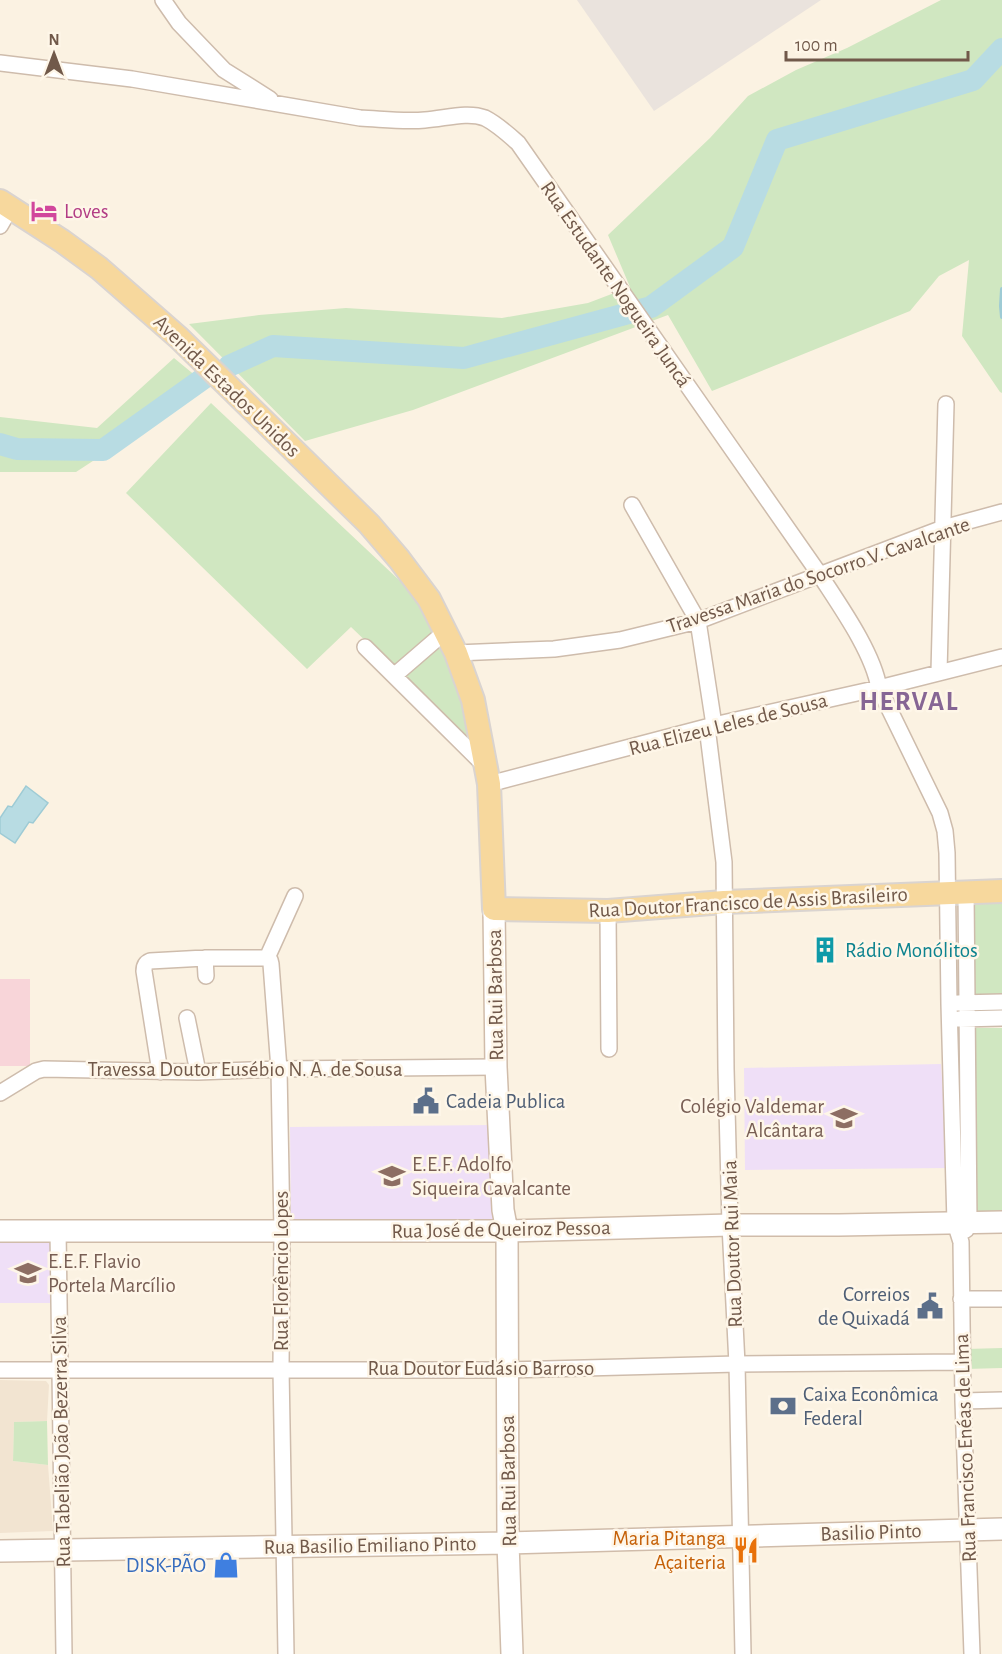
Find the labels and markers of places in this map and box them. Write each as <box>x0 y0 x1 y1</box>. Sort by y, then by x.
hotel icon: Loves <box>29 196 59 226</box>
place label: Loves <box>64 201 109 222</box>
building icon: Rádio Monólitos <box>810 935 840 965</box>
place label: Rádio Monólitos <box>845 940 978 961</box>
public building icon: Cadeia Publica <box>411 1086 441 1116</box>
place label: Cadeia Publica <box>446 1091 566 1112</box>
place label: Colégio Valdemar Alcântara <box>680 1096 824 1141</box>
school or university icon: Colégio Valdemar Alcântara <box>829 1103 859 1133</box>
place label: E.E.F. Adolfo Siqueira Cavalcante <box>412 1154 571 1199</box>
school or university icon: E.E.F. Adolfo Siqueira Cavalcante <box>377 1161 407 1191</box>
place label: E.E.F. Flavio Portela Marcílio <box>48 1251 176 1296</box>
school or university icon: E.E.F. Flavio Portela Marcílio <box>13 1258 43 1288</box>
place label: Correios de Quixadá <box>818 1284 910 1329</box>
public building icon: Correios de Quixadá <box>915 1291 945 1321</box>
place label: Caixa Econômica Federal <box>803 1384 939 1429</box>
bank icon: Caixa Econômica Federal <box>768 1391 798 1421</box>
place label: Maria Pitanga Açaiteria <box>612 1528 726 1573</box>
restaurant icon: Maria Pitanga Açaiteria <box>731 1535 761 1565</box>
shop icon: DISK-PÃO <box>211 1550 241 1580</box>
place label: DISK-PÃO <box>126 1553 206 1576</box>

